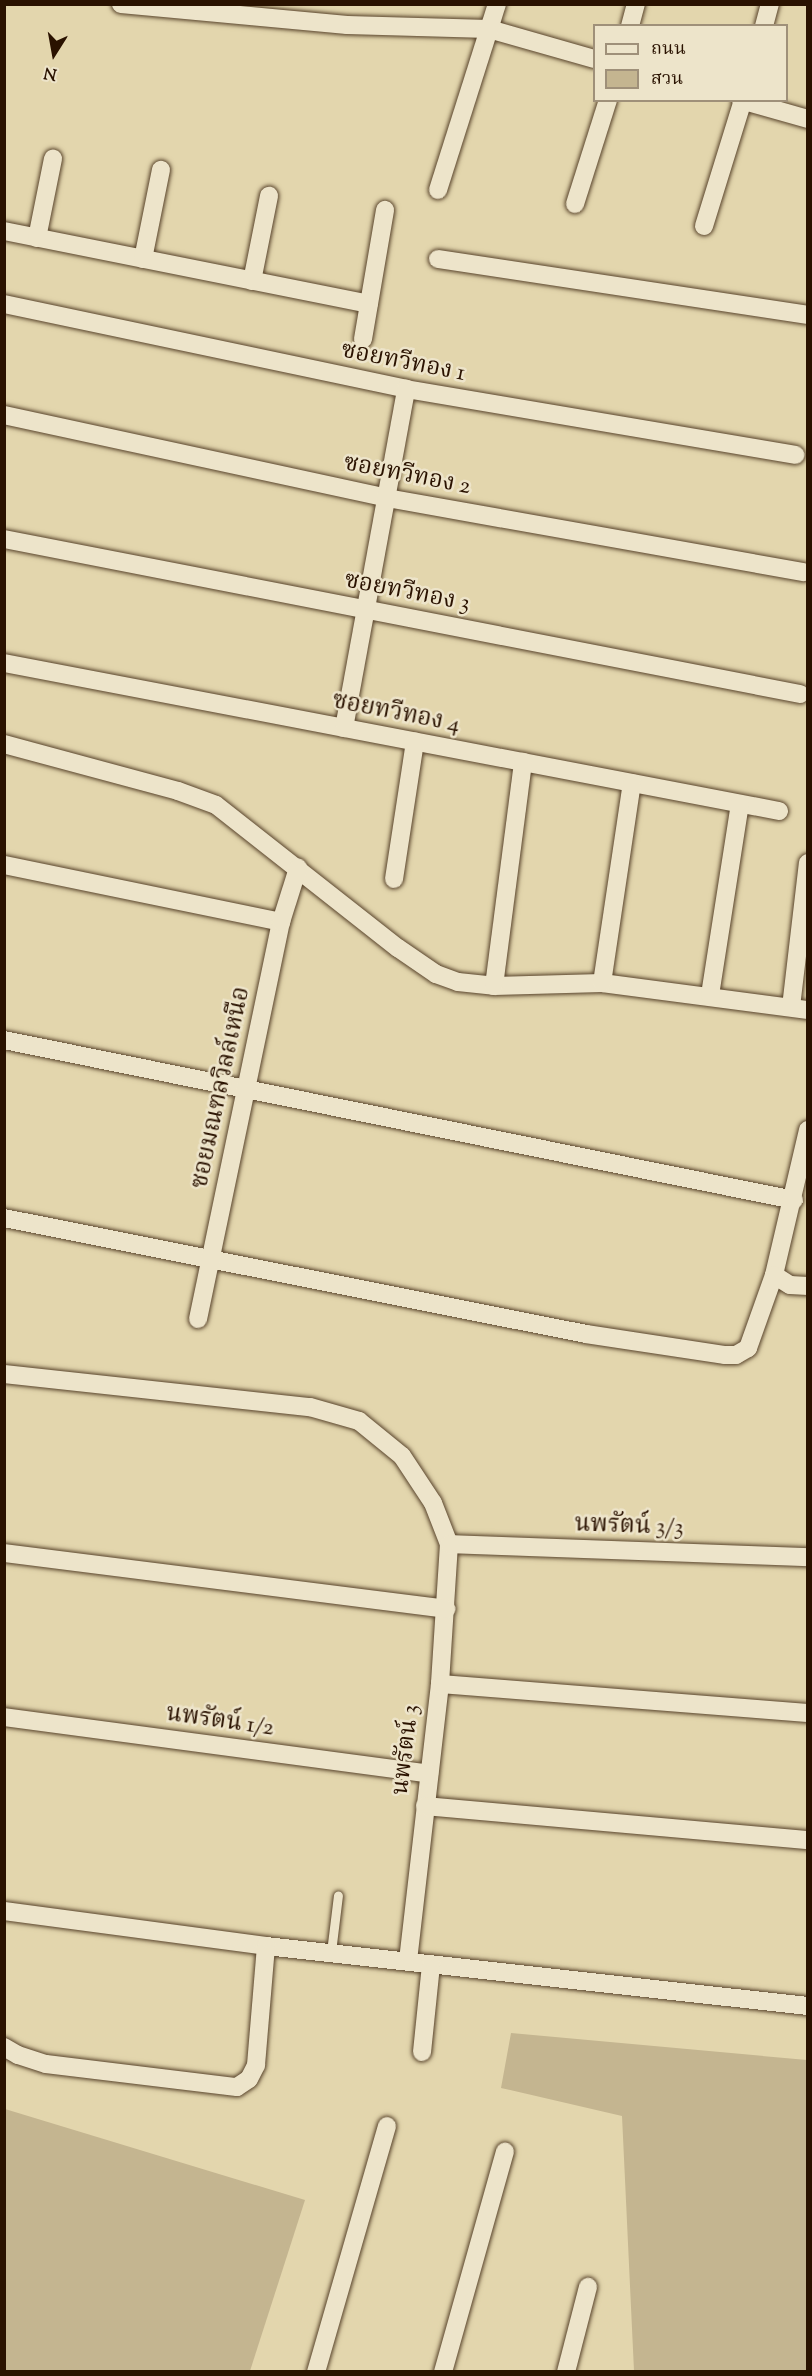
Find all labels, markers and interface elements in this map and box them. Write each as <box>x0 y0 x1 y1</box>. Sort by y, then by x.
north arrow <box>24 24 84 84</box>
legend <box>593 24 788 102</box>
text: ถนน <box>651 37 686 63</box>
text: N <box>42 60 59 85</box>
text: สวน <box>651 67 683 93</box>
street label: ซอยทวีทอง 1 <box>339 337 467 389</box>
street label: ซอยทวีทอง 2 <box>341 450 473 502</box>
street label: ซอยทวีทอง 3 <box>342 567 472 619</box>
street label: ซอยทวีทอง 4 <box>330 687 462 741</box>
street label: ซอยมณฑลวิลล์เหนือ <box>187 984 257 1192</box>
street label: นพรัตน์ 3/3 <box>574 1511 684 1543</box>
street label: นพรัตน์ 1/2 <box>164 1700 276 1744</box>
street label: นพรัตน์ 3 <box>387 1703 427 1797</box>

